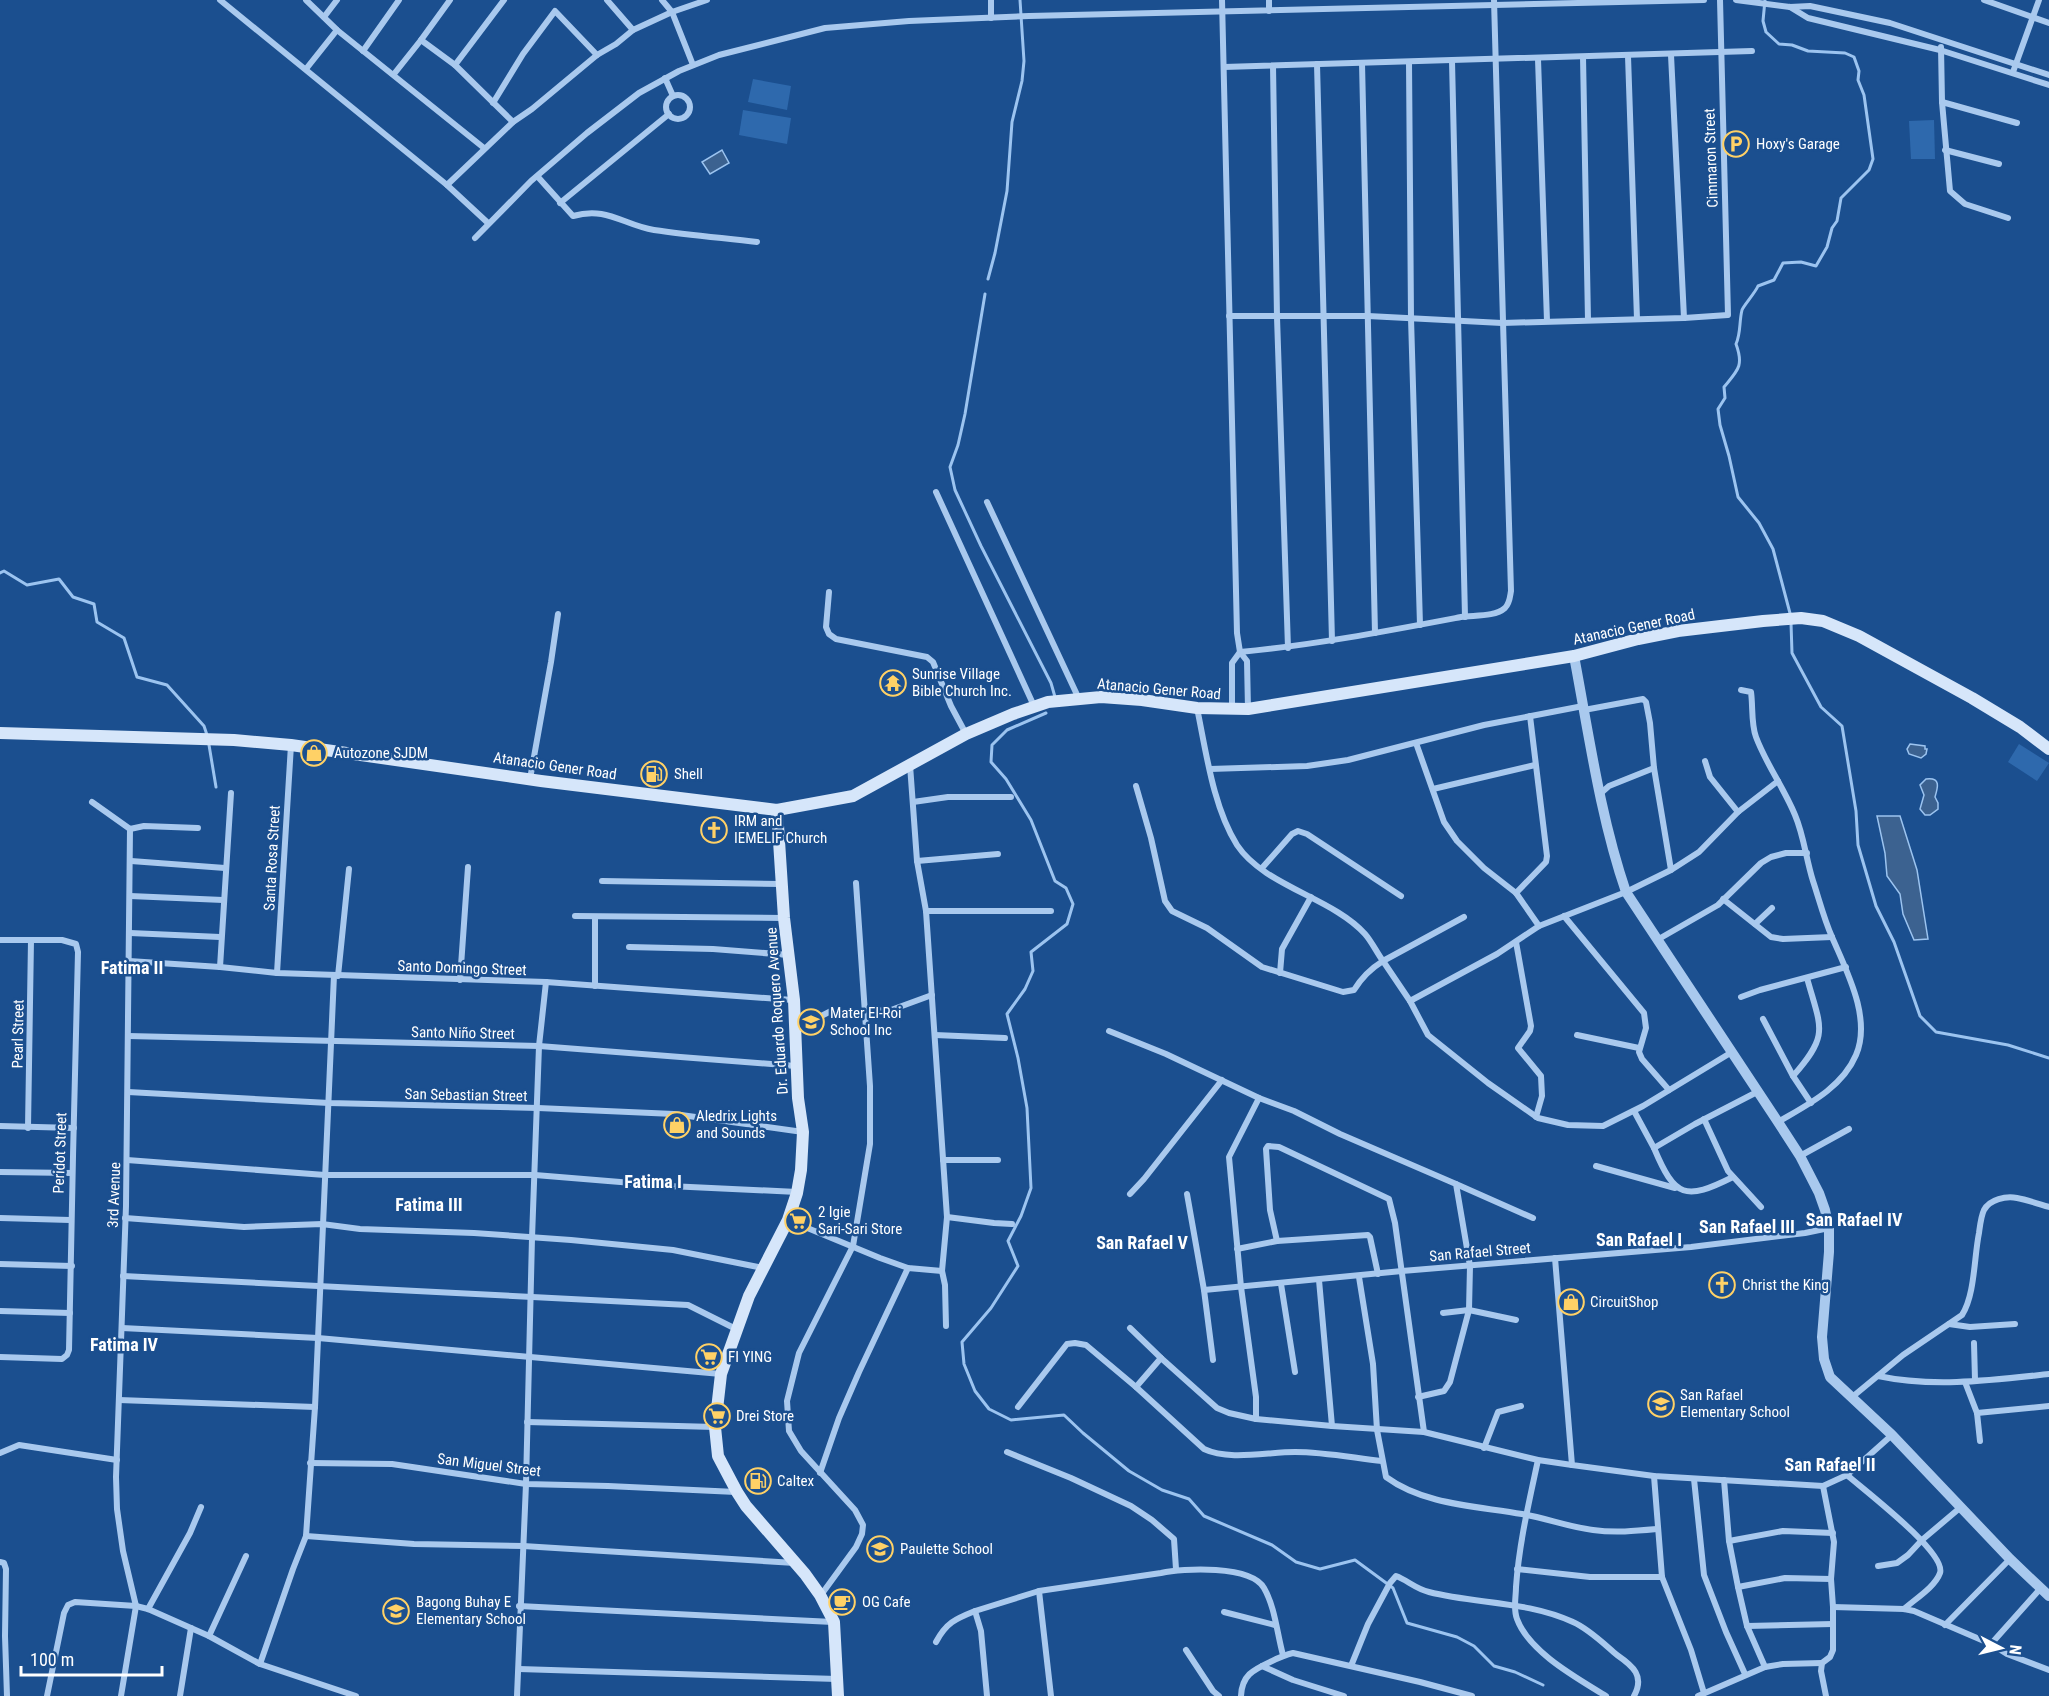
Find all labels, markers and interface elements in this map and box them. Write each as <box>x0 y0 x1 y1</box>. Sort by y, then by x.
street label: Cimmaron Street <box>1700 108 1722 208</box>
parking icon: Hoxy's Garage <box>1721 129 1751 159</box>
place label: Hoxy's Garage <box>1756 135 1840 153</box>
street label: Atanacio Gener Road <box>1571 605 1697 649</box>
place label: Sunrise Village Bible Church Inc. <box>912 665 1012 700</box>
temple icon: Sunrise Village Bible Church Inc. <box>878 668 908 698</box>
street label: Atanacio Gener Road <box>1096 675 1222 703</box>
shop icon: Autozone SJDM <box>299 738 329 768</box>
place label: Autozone SJDM <box>334 744 428 762</box>
street label: Atanacio Gener Road <box>492 748 618 784</box>
fuel station icon: Shell <box>639 759 669 789</box>
place label: Shell <box>674 765 703 783</box>
street label: Santa Rosa Street <box>260 805 284 911</box>
place label: IRM and IEMELIF Church <box>734 812 827 847</box>
church icon: IRM and IEMELIF Church <box>699 815 729 845</box>
street label: Dr. Eduardo Roquero Avenue <box>762 927 792 1095</box>
district label: Fatima II <box>101 957 163 978</box>
street label: Santo Domingo Street <box>397 957 527 979</box>
street label: Pearl Street <box>8 999 28 1069</box>
place label: Mater El-Roi School Inc <box>830 1004 902 1039</box>
school or university icon: Mater El-Roi School Inc <box>796 1007 826 1037</box>
street label: Santo Niño Street <box>411 1023 515 1043</box>
street label: San Sebastian Street <box>404 1085 528 1105</box>
place label: Aledrix Lights and Sounds <box>696 1107 777 1142</box>
shop icon: Aledrix Lights and Sounds <box>662 1110 692 1140</box>
street label: Peridot Street <box>50 1112 70 1194</box>
street label: 3rd Avenue <box>104 1162 124 1228</box>
district label: Fatima I <box>624 1171 682 1192</box>
district label: Fatima III <box>395 1194 463 1215</box>
place label: 2 Igie Sari-Sari Store <box>818 1203 902 1238</box>
supermarket icon: 2 Igie Sari-Sari Store <box>783 1206 813 1236</box>
district label: San Rafael IV <box>1806 1209 1903 1230</box>
district label: San Rafael III <box>1699 1216 1795 1237</box>
district label: San Rafael I <box>1596 1229 1682 1250</box>
district label: San Rafael V <box>1096 1232 1188 1253</box>
street label: San Rafael Street <box>1428 1239 1532 1265</box>
church icon: Christ the King <box>1707 1270 1737 1300</box>
place label: Christ the King <box>1742 1276 1829 1294</box>
shop icon: CircuitShop <box>1556 1287 1586 1317</box>
place label: CircuitShop <box>1590 1293 1658 1311</box>
district label: Fatima IV <box>90 1334 159 1355</box>
supermarket icon: FI YING <box>694 1342 724 1372</box>
place label: FI YING <box>728 1348 772 1366</box>
place label: San Rafael Elementary School <box>1680 1386 1790 1421</box>
school or university icon: San Rafael Elementary School <box>1646 1389 1676 1419</box>
supermarket icon: Drei Store <box>702 1401 732 1431</box>
place label: Drei Store <box>736 1407 794 1425</box>
street label: San Miguel Street <box>436 1450 542 1480</box>
district label: San Rafael II <box>1784 1454 1876 1475</box>
fuel station icon: Caltex <box>743 1466 773 1496</box>
place label: Caltex <box>777 1472 815 1490</box>
school or university icon: Paulette School <box>865 1534 895 1564</box>
place label: Paulette School <box>900 1540 993 1558</box>
cafe icon: OG Cafe <box>827 1587 857 1617</box>
place label: Bagong Buhay E Elementary School <box>416 1593 526 1628</box>
place label: OG Cafe <box>862 1593 911 1611</box>
school or university icon: Bagong Buhay E Elementary School <box>381 1596 411 1626</box>
north arrow <box>1971 1618 2031 1678</box>
scale bar <box>21 1639 162 1677</box>
text: N <box>2005 1644 2025 1656</box>
text: 100 m <box>30 1649 74 1670</box>

